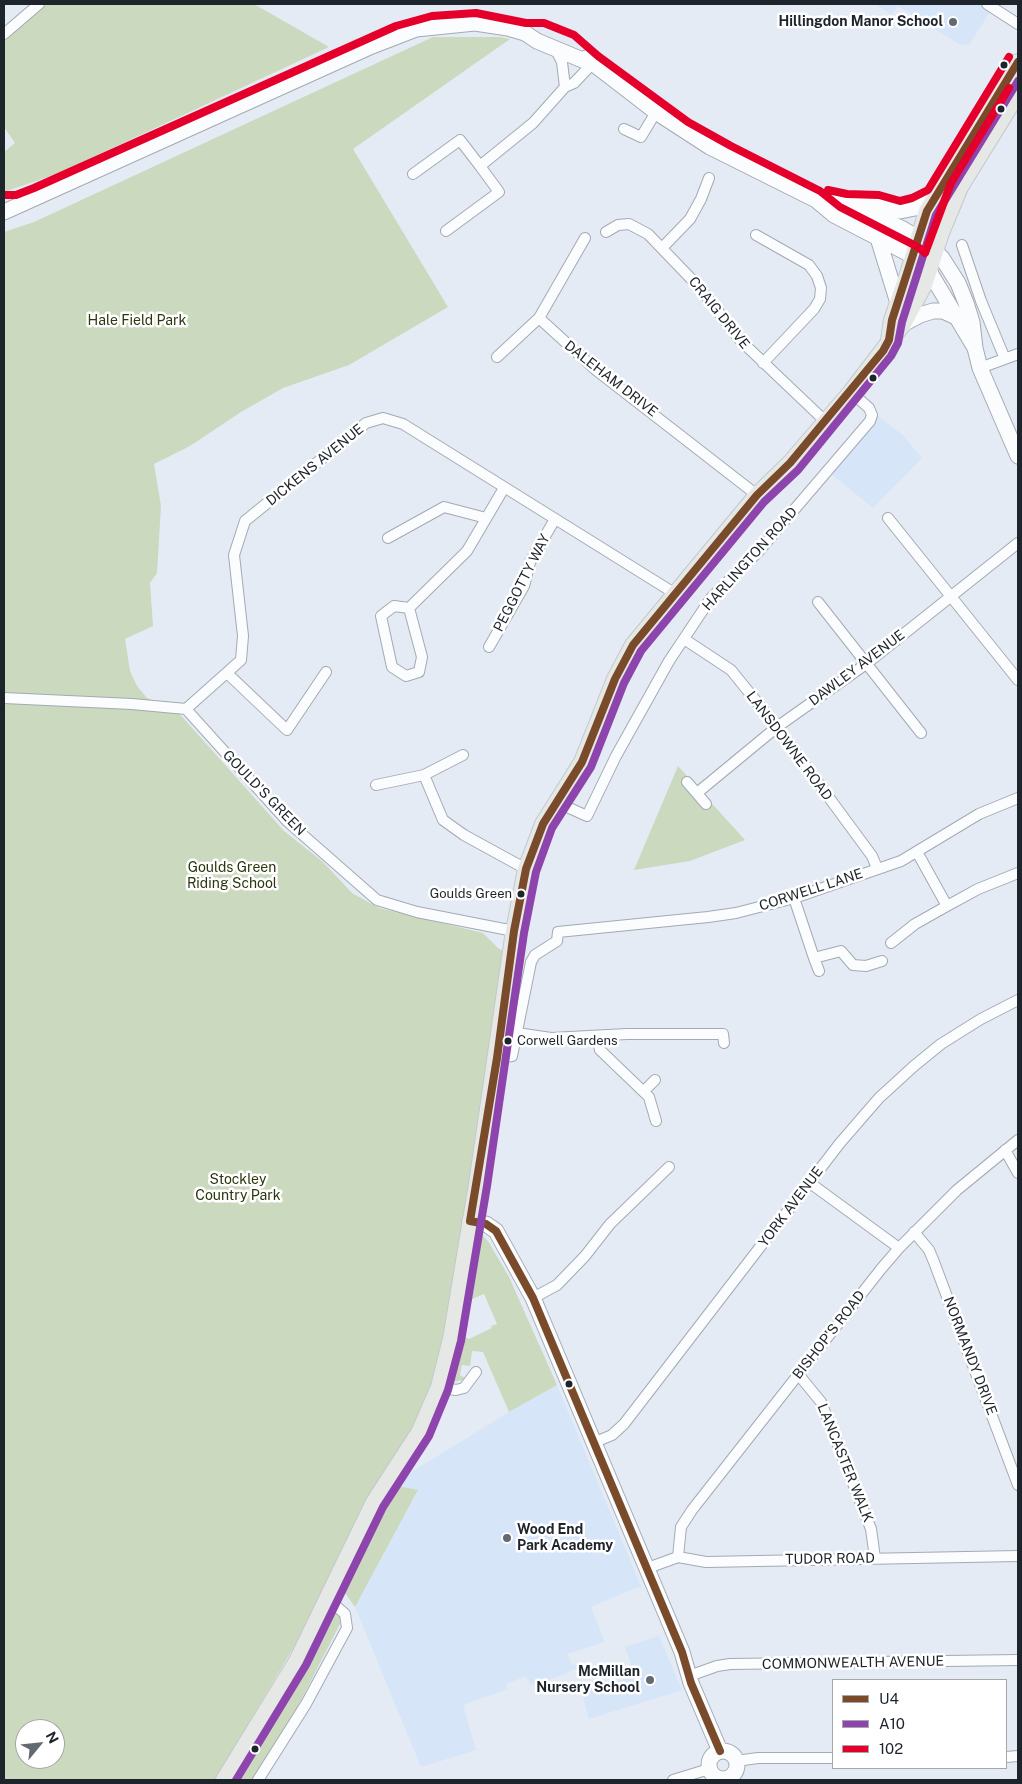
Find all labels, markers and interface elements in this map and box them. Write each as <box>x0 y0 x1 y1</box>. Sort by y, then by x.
place label: Hillingdon Manor School <box>778 14 943 30</box>
marker: Hillingdon Manor School <box>947 16 959 28</box>
unlabelled marker <box>999 60 1009 70</box>
unlabelled marker <box>996 104 1006 114</box>
street label: CRAIG DRIVE <box>685 274 753 352</box>
park label: Hale Field Park <box>88 313 186 329</box>
street label: DALEHAM DRIVE <box>561 337 661 421</box>
unlabelled marker <box>868 373 878 383</box>
street label: DICKENS AVENUE <box>263 421 367 509</box>
street label: HARLINGTON ROAD <box>699 504 801 614</box>
street label: PEGGOTTY WAY <box>490 531 554 635</box>
street label: DAWLEY AVENUE <box>806 627 908 709</box>
street label: LANSDOWNE ROAD <box>742 688 836 804</box>
street label: GOULD'S GREEN <box>219 747 309 839</box>
park label: Goulds Green Riding School <box>187 860 277 892</box>
street label: CORWELL LANE <box>757 865 865 915</box>
place label: Goulds Green <box>430 886 512 902</box>
marker: Goulds Green <box>516 889 526 899</box>
place label: Corwell Gardens <box>517 1033 618 1049</box>
marker: Corwell Gardens <box>503 1036 513 1046</box>
street label: YORK AVENUE <box>755 1163 827 1251</box>
park label: Stockley Country Park <box>195 1172 281 1204</box>
street label: BISHOP'S ROAD <box>789 1287 869 1383</box>
street label: NORMANDY DRIVE <box>940 1294 1000 1418</box>
unlabelled marker <box>564 1379 574 1389</box>
street label: LANCASTER WALK <box>814 1401 876 1525</box>
place label: Wood End Park Academy <box>517 1522 613 1554</box>
marker: Wood End Park Academy <box>501 1532 513 1544</box>
street label: TUDOR ROAD <box>785 1550 875 1568</box>
street label: COMMONWEALTH AVENUE <box>762 1653 944 1673</box>
place label: McMillan Nursery School <box>536 1664 640 1696</box>
marker: McMillan Nursery School <box>644 1674 656 1686</box>
legend <box>832 1679 1007 1769</box>
text: U4 <box>879 1690 899 1707</box>
text: A10 <box>879 1715 905 1732</box>
north arrow <box>15 1719 65 1769</box>
text: N <box>43 1729 62 1746</box>
text: 102 <box>879 1740 903 1757</box>
unlabelled marker <box>250 1744 260 1754</box>

